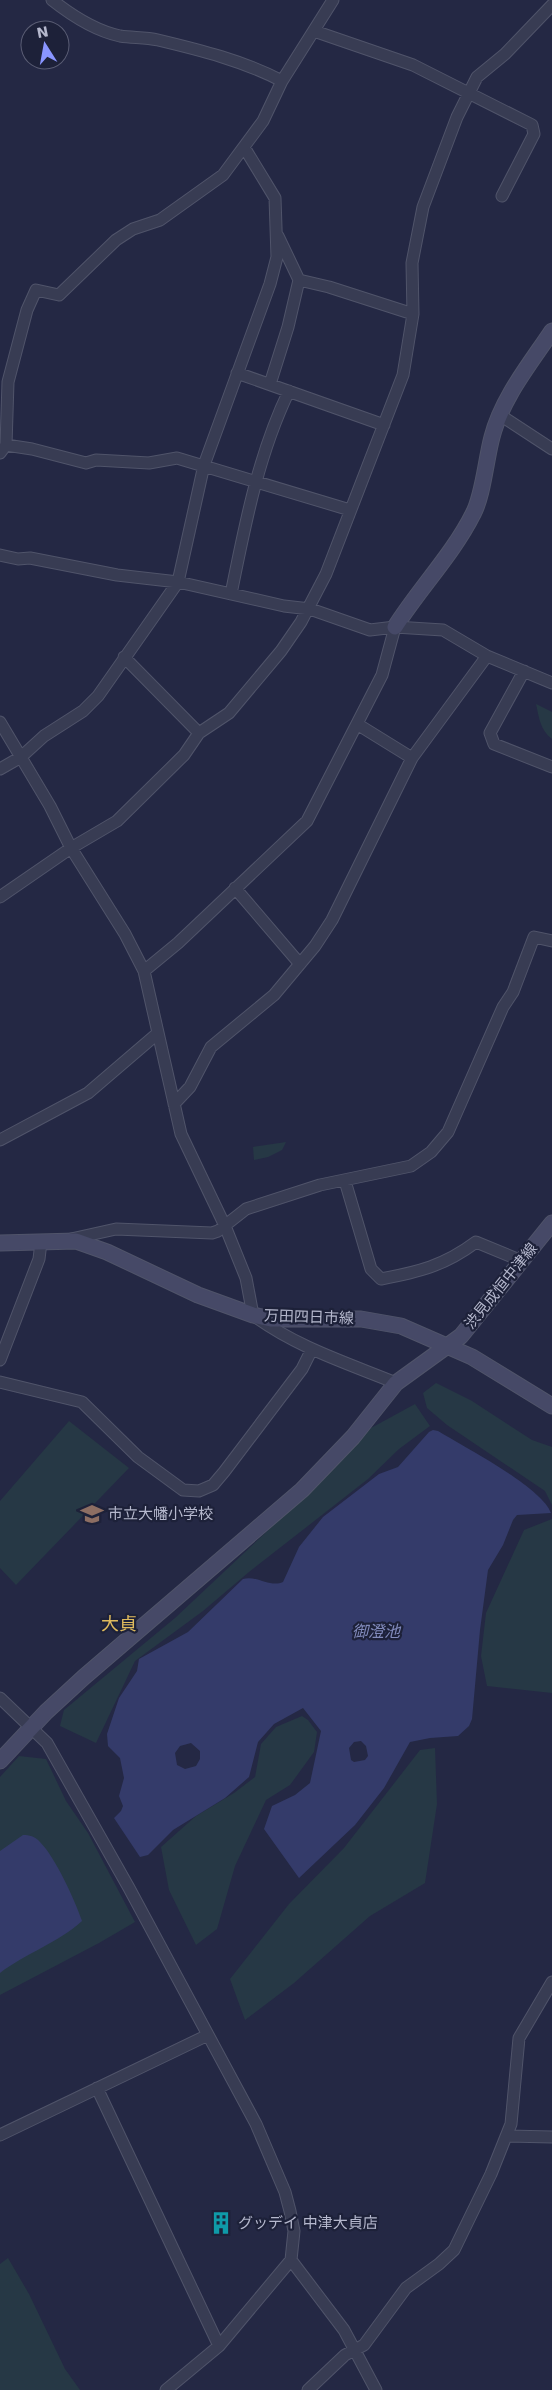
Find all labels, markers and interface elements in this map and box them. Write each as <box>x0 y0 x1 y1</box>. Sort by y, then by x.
north arrow <box>20 20 70 70</box>
text: N <box>35 23 50 41</box>
street label: 渋見成恒中津線 <box>461 1240 541 1332</box>
street label: 万田四日市線 <box>264 1306 354 1328</box>
school or university icon: 市立大幡小学校 <box>79 1501 105 1527</box>
place label: 市立大幡小学校 <box>108 1505 213 1523</box>
district label: 大貞 <box>101 1613 137 1634</box>
water label: 御澄池 <box>352 1622 402 1641</box>
building icon: グッデイ 中津大貞店 <box>208 2210 234 2236</box>
place label: グッデイ 中津大貞店 <box>238 2214 378 2232</box>

